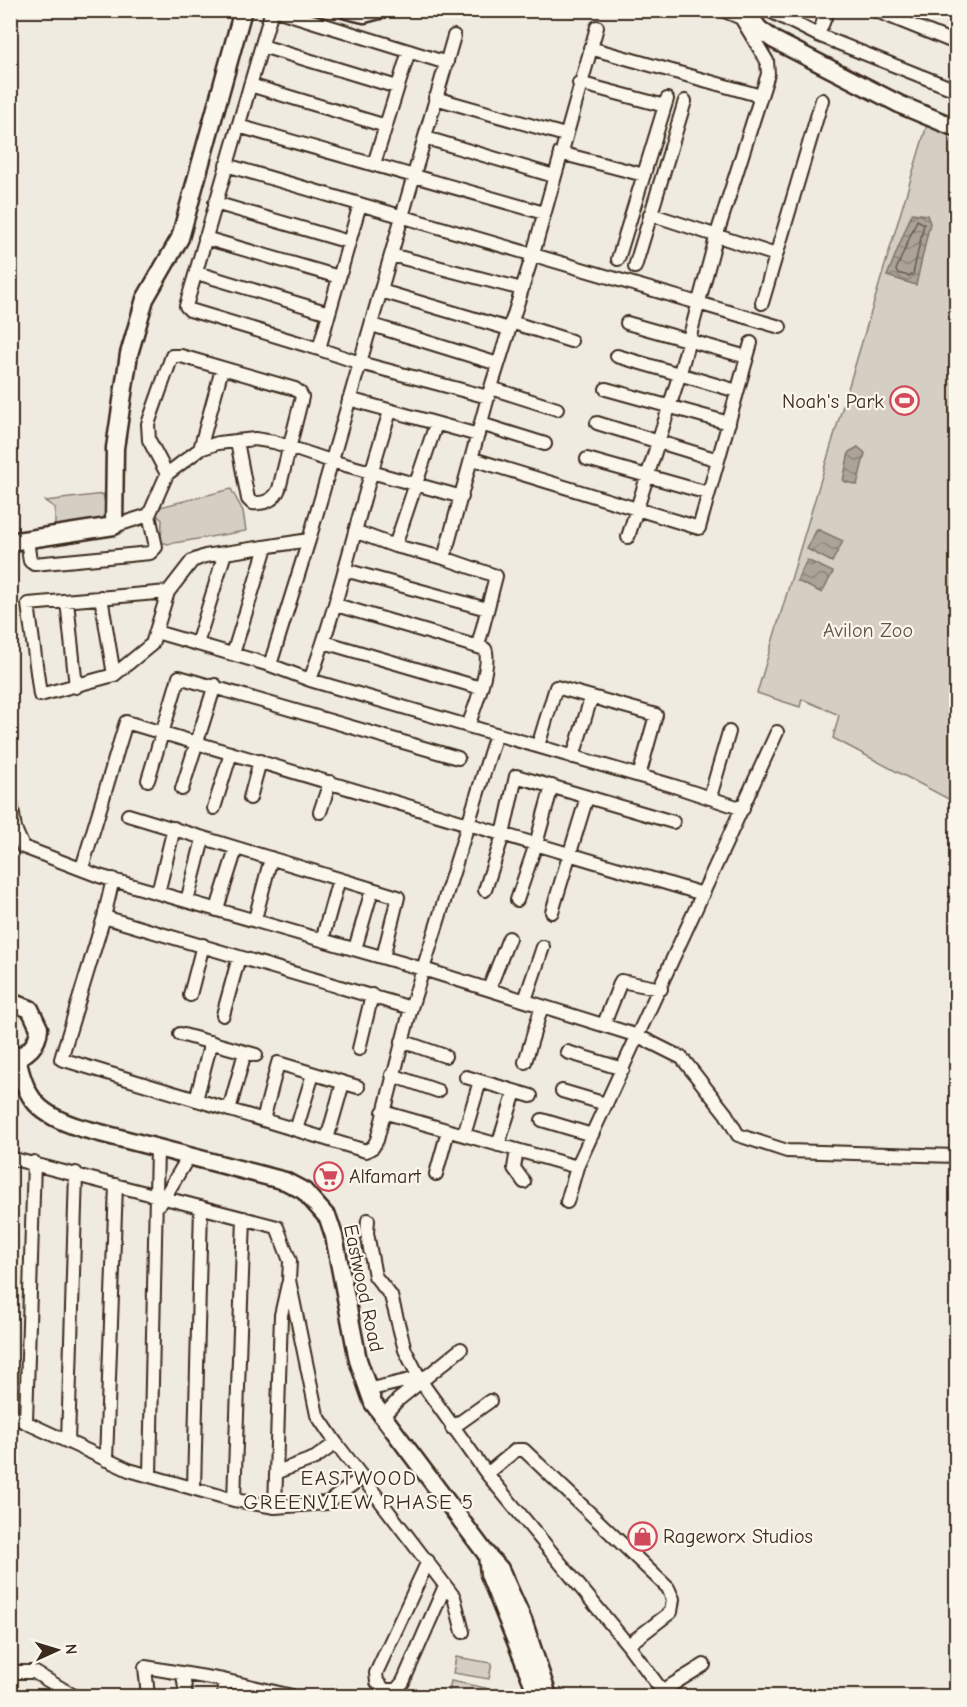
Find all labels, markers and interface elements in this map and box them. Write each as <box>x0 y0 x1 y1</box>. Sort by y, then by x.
sports icon: Noah's Park <box>889 385 921 417</box>
place label: Noah's Park <box>782 390 884 413</box>
park label: Avilon Zoo <box>823 619 913 642</box>
supermarket icon: Alfamart <box>312 1160 344 1192</box>
place label: Alfamart <box>349 1165 422 1188</box>
street label: Eastwood Road <box>339 1222 388 1354</box>
district label: EASTWOOD GREENVIEW PHASE 5 <box>243 1466 475 1514</box>
shop icon: Rageworx Studios <box>626 1520 658 1552</box>
place label: Rageworx Studios <box>663 1525 813 1548</box>
north arrow <box>27 1620 87 1680</box>
text: N <box>62 1643 80 1655</box>

